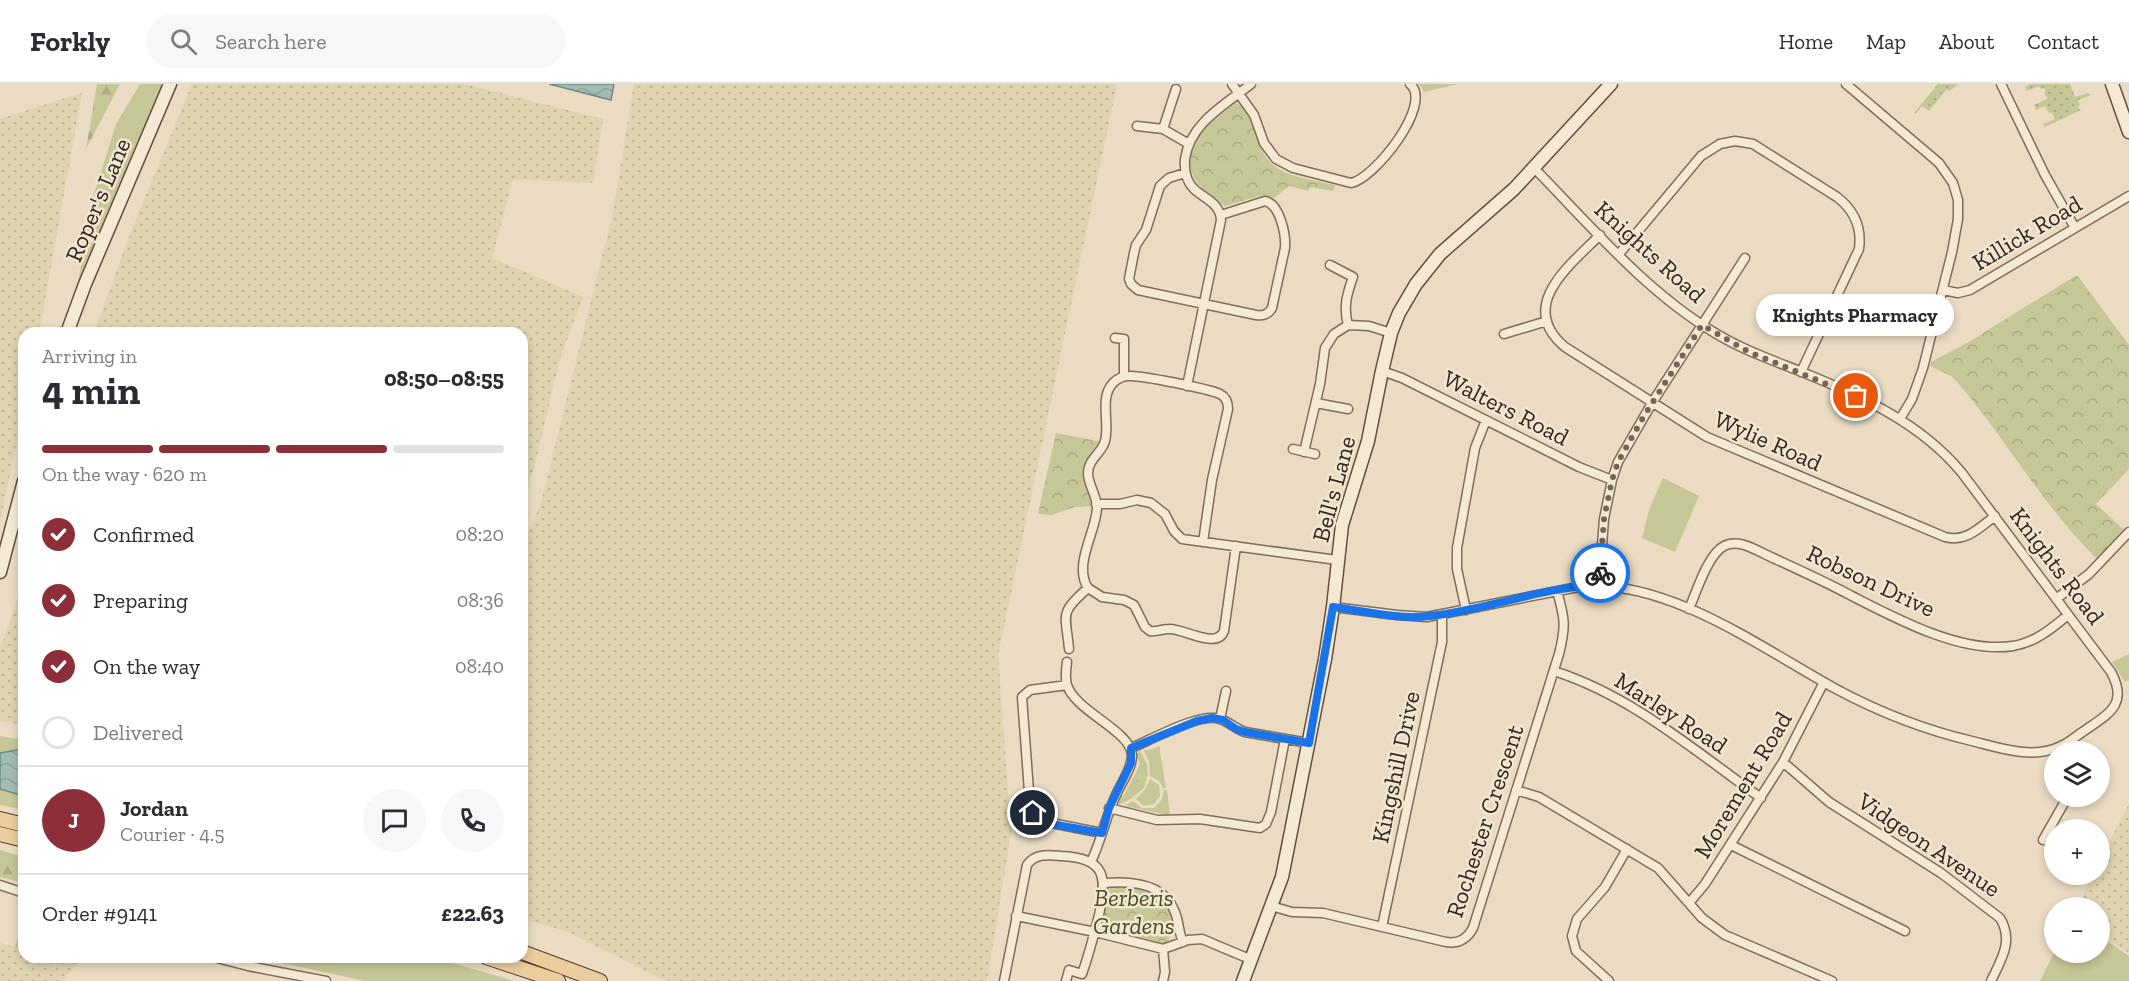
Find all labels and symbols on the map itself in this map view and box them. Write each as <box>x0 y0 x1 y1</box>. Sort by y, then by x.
street label: Roper's Lane <box>58 134 137 266</box>
street label: Killick Road <box>1967 189 2087 276</box>
street label: Knights Road <box>1589 194 1712 309</box>
callout: Knights Pharmacy <box>1757 294 1955 336</box>
street label: Walters Road <box>1439 363 1574 452</box>
pin <box>1830 370 1881 421</box>
street label: Wylie Road <box>1710 404 1827 477</box>
street label: Bell's Lane <box>1305 433 1362 545</box>
street label: Knights Road <box>2004 501 2111 630</box>
street label: Robson Drive <box>1802 538 1940 623</box>
courier <box>1570 543 1630 603</box>
street label: Marley Road <box>1610 665 1733 760</box>
street label: Kingshill Drive <box>1365 688 1426 845</box>
street label: Morement Road <box>1687 706 1798 863</box>
street label: Rochester Crescent <box>1440 721 1529 921</box>
street label: Vidgeon Avenue <box>1851 786 2006 903</box>
pin <box>1007 787 1058 838</box>
park label: Berberis Gardens <box>1093 883 1175 940</box>

